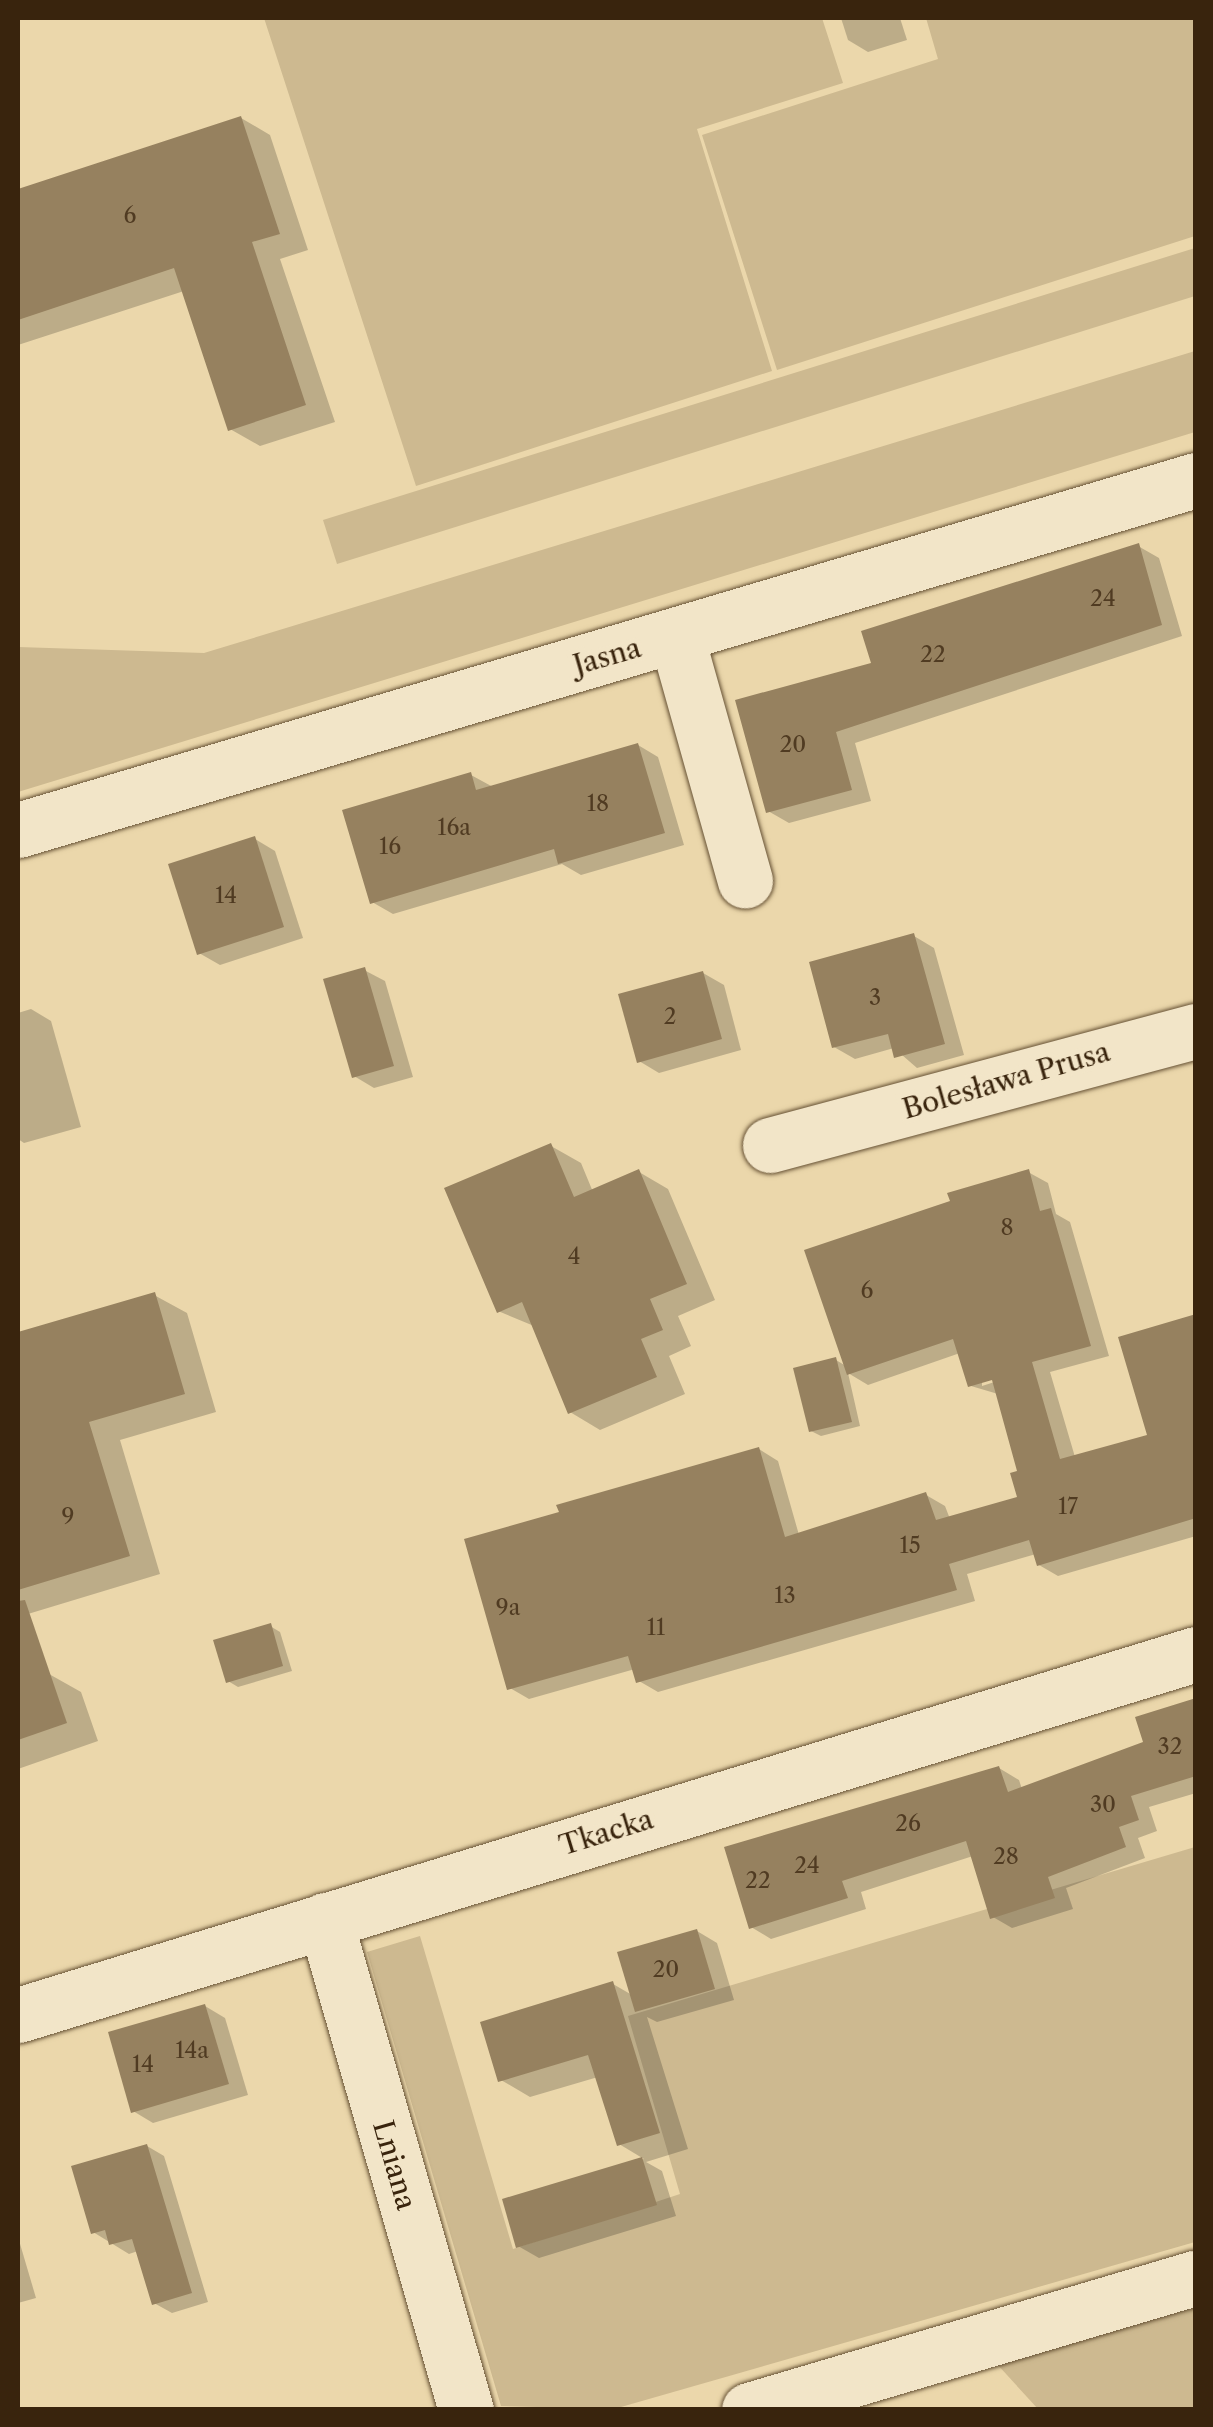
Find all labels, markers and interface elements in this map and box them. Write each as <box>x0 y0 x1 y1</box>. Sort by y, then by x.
house number: 6 <box>124 203 136 229</box>
house number: 24 <box>1090 586 1116 612</box>
street label: Jasna <box>569 630 645 682</box>
house number: 22 <box>920 642 946 668</box>
house number: 20 <box>780 732 806 758</box>
house number: 18 <box>587 791 609 817</box>
house number: 16a <box>437 815 471 841</box>
house number: 16 <box>379 834 401 860</box>
house number: 14 <box>215 883 237 909</box>
house number: 3 <box>869 985 881 1011</box>
house number: 2 <box>664 1004 676 1030</box>
street label: Bolesława Prusa <box>898 1034 1114 1126</box>
house number: 8 <box>1000 1215 1014 1241</box>
house number: 4 <box>568 1244 580 1270</box>
house number: 6 <box>861 1278 873 1304</box>
house number: 17 <box>1058 1494 1078 1520</box>
house number: 9 <box>62 1504 74 1530</box>
house number: 15 <box>899 1533 921 1559</box>
house number: 13 <box>774 1583 796 1609</box>
house number: 9a <box>496 1595 520 1621</box>
house number: 11 <box>647 1615 665 1641</box>
house number: 32 <box>1158 1734 1182 1760</box>
house number: 30 <box>1090 1792 1116 1818</box>
street label: Tkacka <box>555 1802 657 1862</box>
house number: 26 <box>895 1811 921 1837</box>
house number: 28 <box>993 1844 1019 1870</box>
house number: 24 <box>794 1853 820 1879</box>
house number: 22 <box>745 1868 771 1894</box>
house number: 20 <box>653 1957 679 1983</box>
house number: 14a <box>175 2038 209 2064</box>
house number: 14 <box>132 2052 154 2078</box>
street label: Lniana <box>366 2116 424 2214</box>

